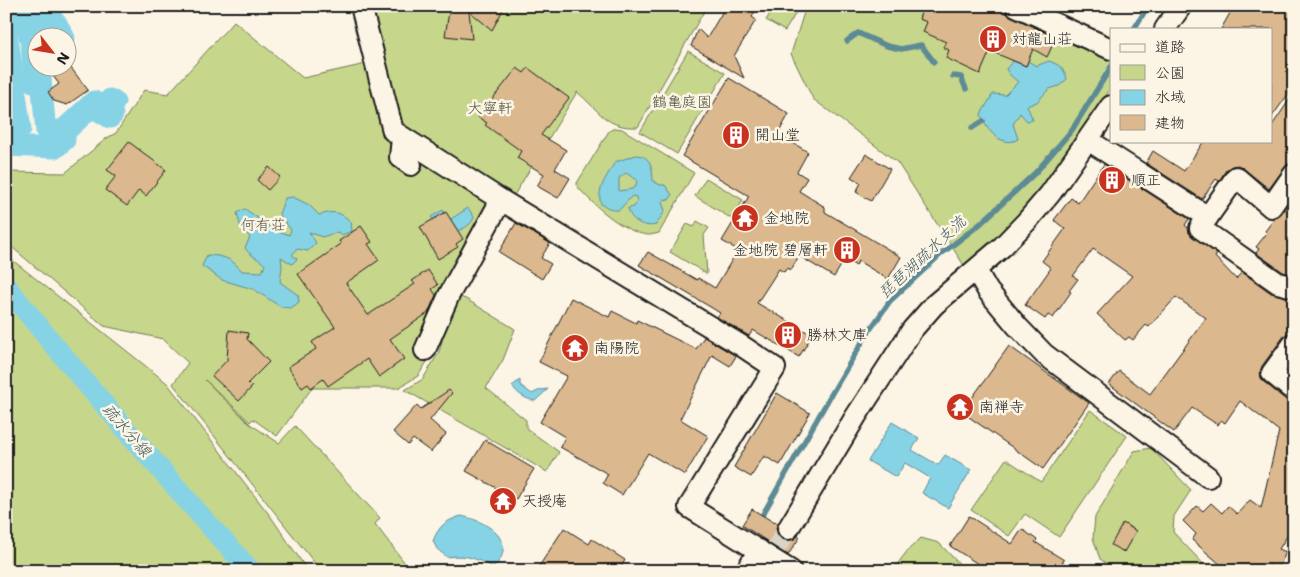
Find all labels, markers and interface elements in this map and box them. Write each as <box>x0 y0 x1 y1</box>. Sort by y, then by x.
building icon: 対龍山荘 <box>978 24 1008 54</box>
north arrow <box>28 28 78 78</box>
legend <box>1110 28 1272 142</box>
place label: 対龍山荘 <box>1012 29 1072 49</box>
text: 道路 <box>1155 37 1185 57</box>
text: N <box>53 49 74 68</box>
text: 公園 <box>1155 63 1185 83</box>
text: 水域 <box>1155 87 1185 107</box>
park label: 鶴亀庭園 <box>652 92 712 112</box>
park label: 大寧軒 <box>467 98 513 118</box>
text: 建物 <box>1155 113 1185 133</box>
building icon: 開山堂 <box>721 120 751 150</box>
place label: 開山堂 <box>755 125 800 145</box>
building icon: 順正 <box>1097 165 1127 195</box>
place label: 順正 <box>1131 170 1161 190</box>
temple icon: 金地院 <box>730 203 760 233</box>
place label: 金地院 <box>764 208 809 228</box>
water label: 琵琶湖疏水支流 <box>874 210 971 303</box>
park label: 何有荘 <box>240 215 286 235</box>
building icon: 金地院 碧層軒 <box>832 235 862 265</box>
place label: 金地院 碧層軒 <box>733 240 828 260</box>
building icon: 勝林文庫 <box>773 320 803 350</box>
place label: 勝林文庫 <box>807 325 867 345</box>
temple icon: 南陽院 <box>560 333 590 363</box>
place label: 南陽院 <box>594 338 639 358</box>
temple icon: 南禅寺 <box>945 392 975 422</box>
place label: 南禅寺 <box>979 397 1024 417</box>
water label: 疏水分線 <box>98 399 157 462</box>
temple icon: 天授庵 <box>488 486 518 516</box>
place label: 天授庵 <box>522 491 567 511</box>

